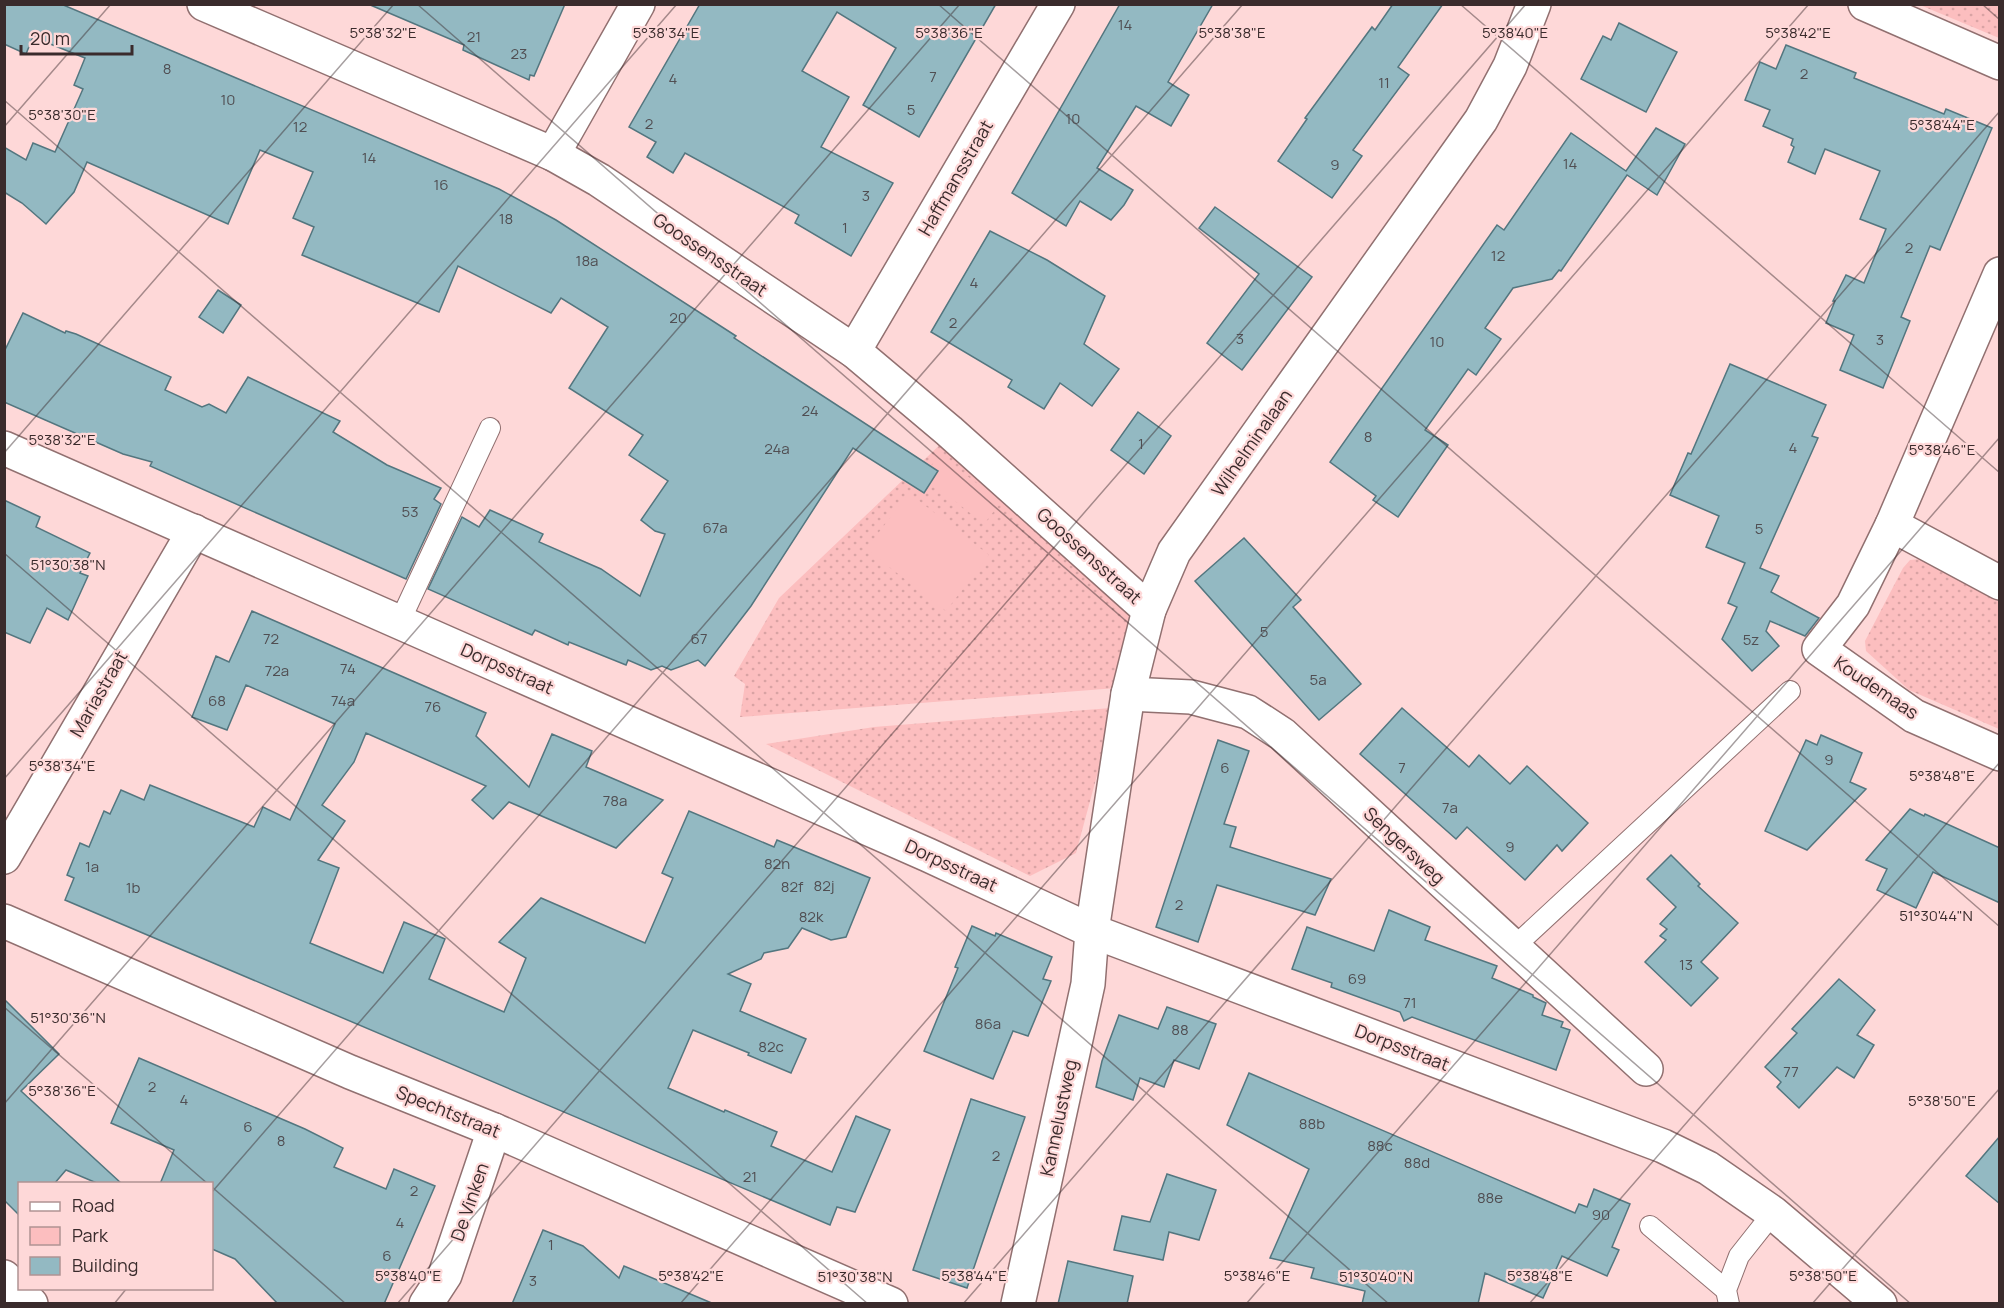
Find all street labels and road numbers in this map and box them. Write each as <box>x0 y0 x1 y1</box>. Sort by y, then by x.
street label: Haffmansstraat <box>912 115 998 240</box>
street label: Goossensstraat <box>649 207 772 301</box>
street label: Wilhelminalaan <box>1205 384 1297 501</box>
street label: Goossensstraat <box>1032 502 1147 609</box>
street label: Dorpsstraat <box>457 637 558 699</box>
street label: Mariastraat <box>64 646 132 741</box>
street label: Koudemaas <box>1830 650 1923 724</box>
street label: Sengersweg <box>1359 801 1451 889</box>
street label: Dorpsstraat <box>901 833 1001 897</box>
street label: Dorpsstraat <box>1352 1018 1453 1076</box>
street label: Kannelustweg <box>1034 1057 1082 1178</box>
street label: Spechtstraat <box>393 1079 504 1143</box>
street label: De Vinken <box>444 1159 494 1244</box>

